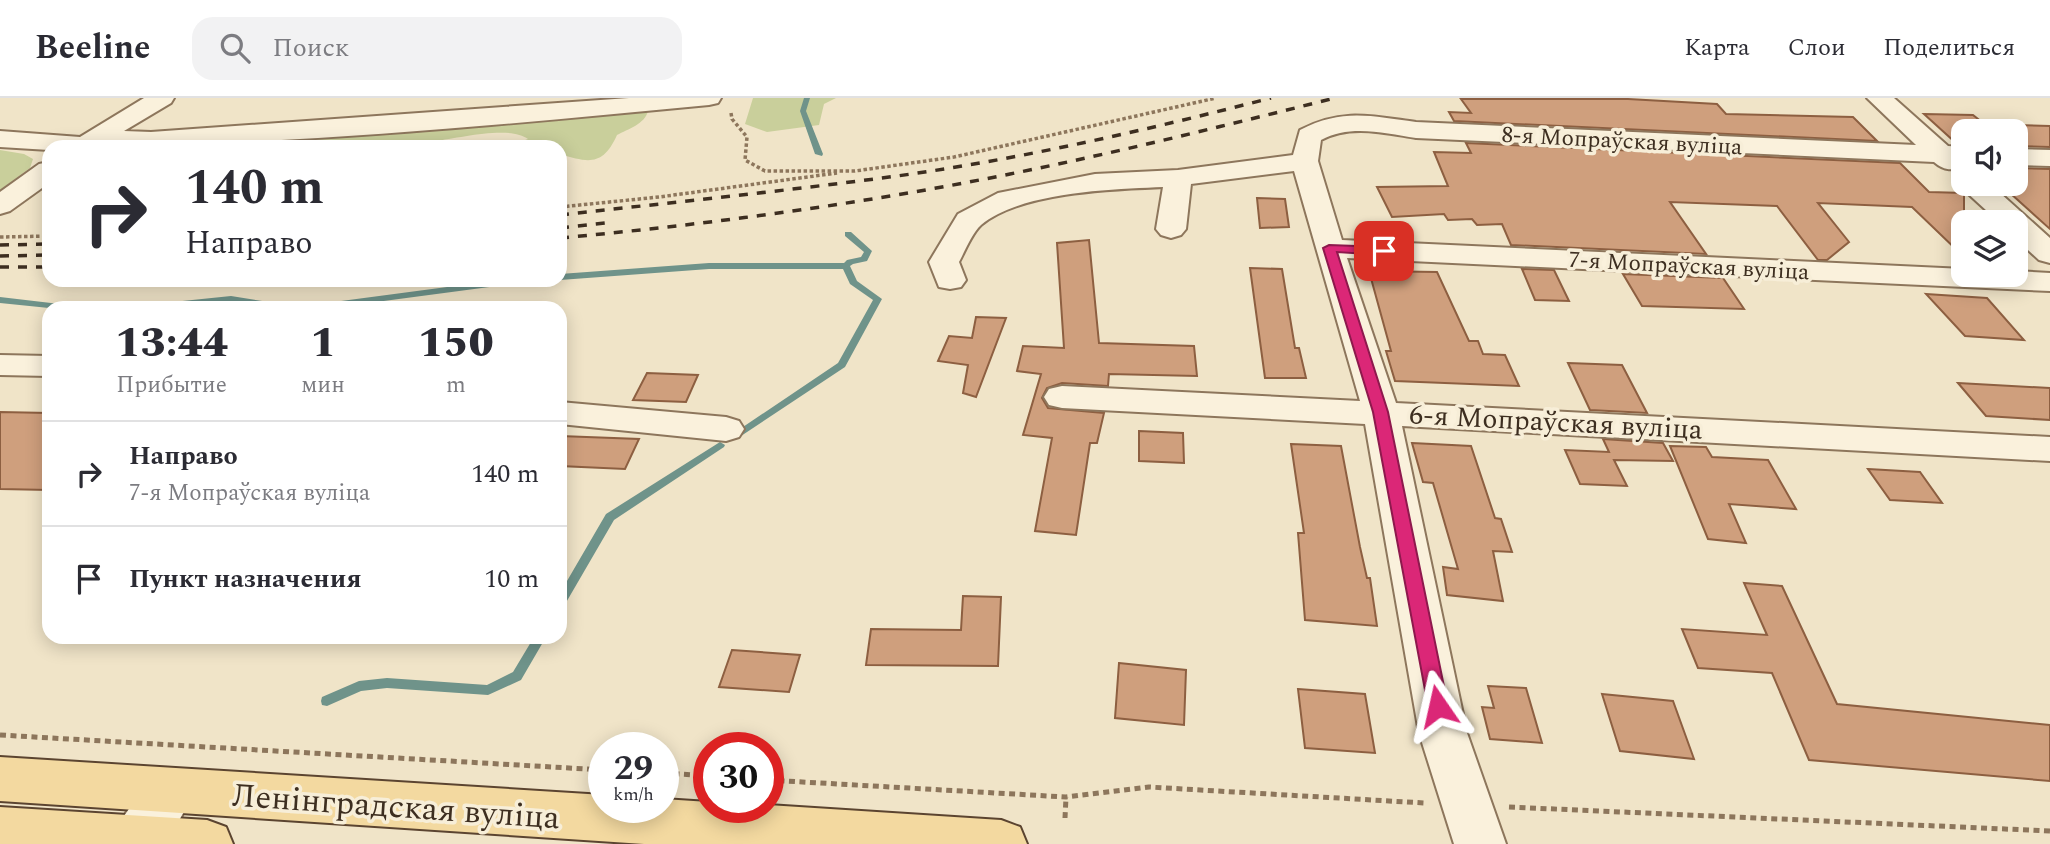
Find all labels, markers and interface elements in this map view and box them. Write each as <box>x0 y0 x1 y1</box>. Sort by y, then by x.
search box <box>192 17 682 80</box>
text: Beeline <box>35 23 150 73</box>
text: Поиск <box>272 28 349 68</box>
icon: search <box>216 29 254 67</box>
text: Карта <box>1684 30 1750 66</box>
text: Слои <box>1788 30 1845 66</box>
text: Поделиться <box>1883 30 2015 66</box>
street label: 8-я Мопраўская вуліца <box>1501 118 1743 165</box>
map controls <box>1951 119 2028 287</box>
button: sound <box>1951 119 2028 196</box>
text: 140 m <box>185 151 324 226</box>
icon: right <box>70 168 161 259</box>
button: layers <box>1951 210 2028 287</box>
text: Направо <box>185 219 312 268</box>
pin <box>1354 221 1414 281</box>
icon: arrive <box>1365 232 1403 270</box>
street label: 7-я Мопраўская вуліца <box>1568 243 1810 290</box>
text: 13:44 <box>115 312 228 375</box>
text: 1 <box>310 312 336 375</box>
text: 150 <box>418 312 494 375</box>
text: Прибытие <box>116 368 227 403</box>
text: мин <box>301 368 345 403</box>
text: m <box>446 368 466 403</box>
street label: 6-я Мопраўская вуліца <box>1408 393 1704 452</box>
text: Направо <box>129 436 238 476</box>
text: 140 m <box>471 454 539 494</box>
icon: right <box>70 455 108 493</box>
text: 7-я Мопраўская вуліца <box>129 476 370 511</box>
text: Пункт назначения <box>129 559 362 599</box>
text: 10 m <box>484 559 539 599</box>
icon: arrive <box>70 560 108 598</box>
position arrow <box>1401 669 1475 743</box>
speed limit sign: 30 <box>693 732 784 823</box>
text: 29 <box>614 742 653 795</box>
street label: Ленінградская вуліца <box>230 771 562 843</box>
text: km/h <box>613 781 654 808</box>

